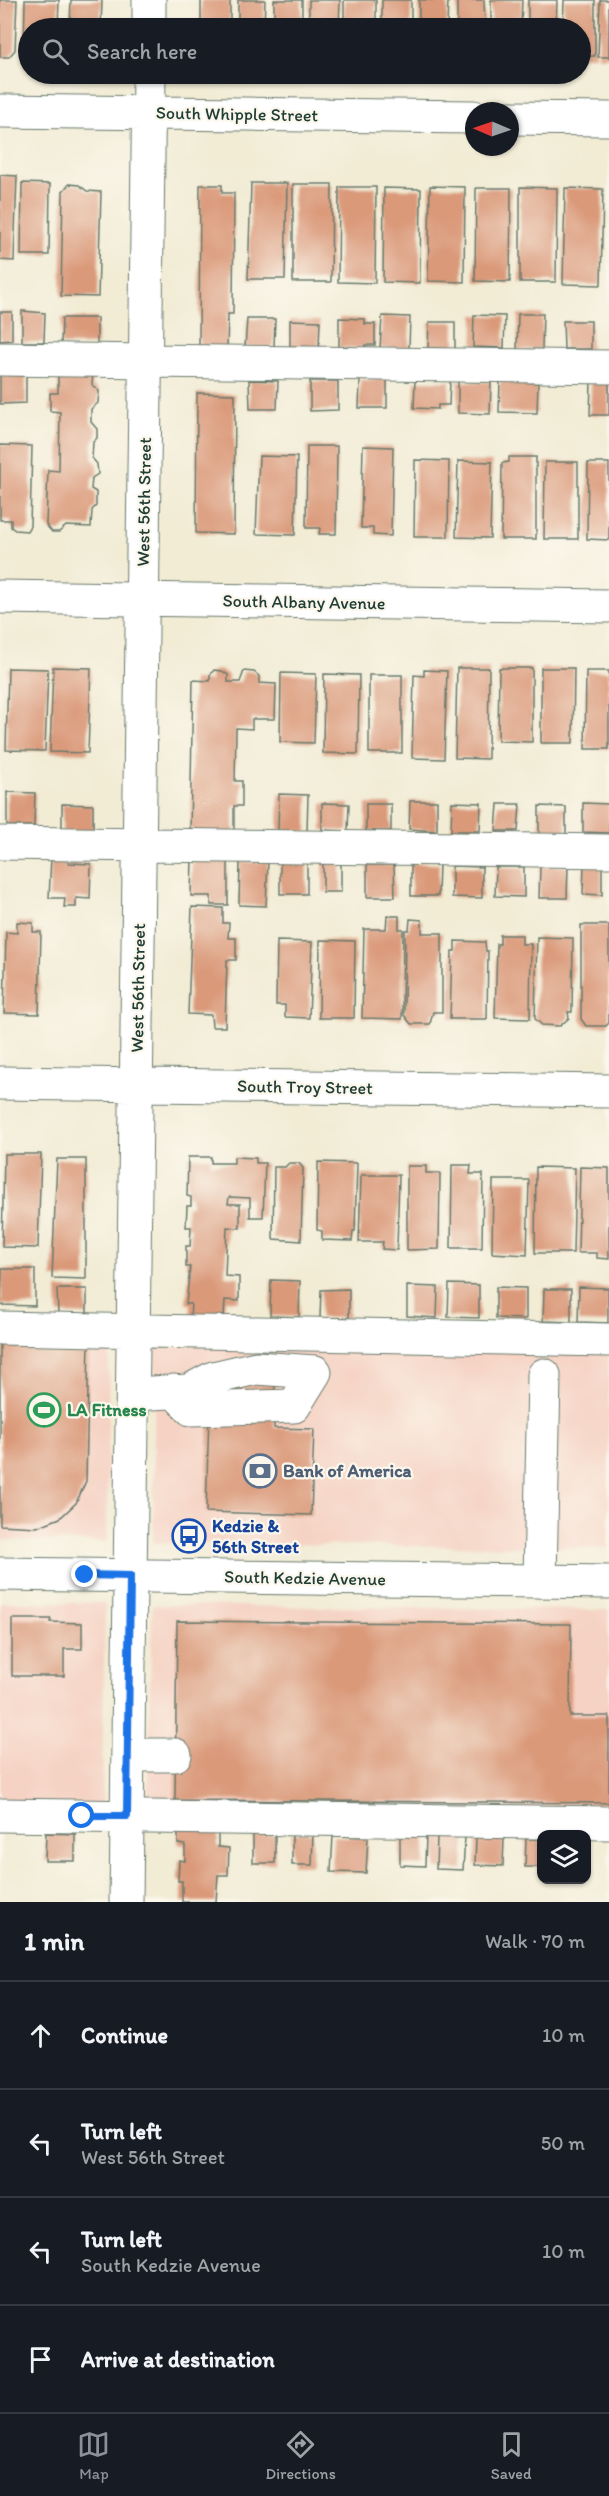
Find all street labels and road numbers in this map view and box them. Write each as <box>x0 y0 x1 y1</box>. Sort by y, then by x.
street label: South Whipple Street <box>156 102 319 126</box>
street label: West 56th Street <box>132 437 156 567</box>
street label: South Albany Avenue <box>222 590 386 614</box>
street label: West 56th Street <box>126 923 150 1053</box>
street label: South Troy Street <box>237 1075 373 1099</box>
street label: South Kedzie Avenue <box>224 1566 386 1590</box>

